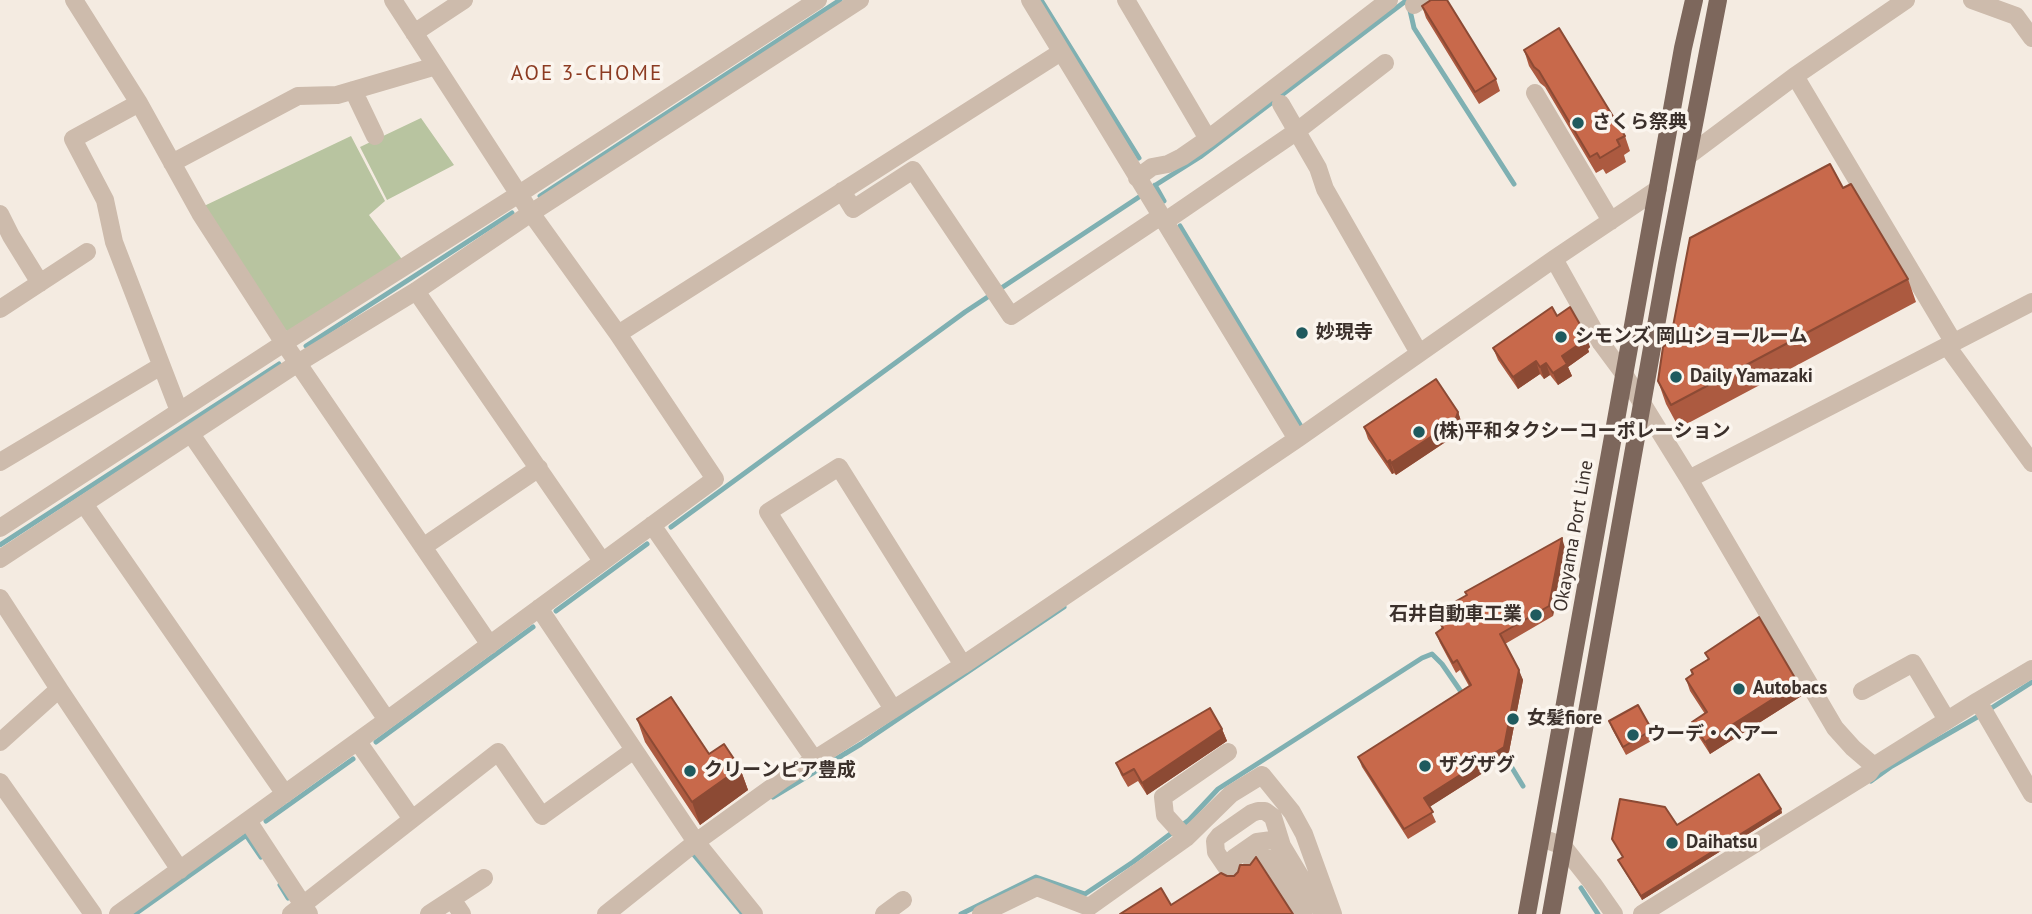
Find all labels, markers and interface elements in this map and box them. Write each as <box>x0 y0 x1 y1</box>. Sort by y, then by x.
district label: AOE 3-CHOME <box>512 61 662 87</box>
place label: さくら祭典 <box>1592 112 1687 134</box>
marker: さくら祭典 <box>1570 115 1586 131</box>
place label: 妙現寺 <box>1316 322 1373 344</box>
marker: 妙現寺 <box>1294 325 1310 341</box>
place label: シモンズ 岡山ショールーム <box>1575 326 1808 348</box>
marker: シモンズ 岡山ショールーム <box>1553 329 1569 345</box>
place label: Daily Yamazaki <box>1690 366 1813 388</box>
marker: Daily Yamazaki <box>1668 369 1684 385</box>
place label: (株)平和タクシーコーポレーション <box>1433 421 1730 443</box>
marker: (株)平和タクシーコーポレーション <box>1411 424 1427 440</box>
street label: Okayama Port Line <box>1549 459 1599 613</box>
place label: 石井自動車工業 <box>1389 604 1522 626</box>
marker: 石井自動車工業 <box>1528 607 1544 623</box>
place label: Autobacs <box>1753 678 1827 700</box>
marker: Autobacs <box>1731 681 1747 697</box>
place label: 女髪fiore <box>1527 708 1602 730</box>
marker: 女髪fiore <box>1505 711 1521 727</box>
place label: ウーデ・ヘアー <box>1647 724 1779 746</box>
marker: ウーデ・ヘアー <box>1625 727 1641 743</box>
place label: ザグザグ <box>1439 755 1515 777</box>
marker: ザグザグ <box>1417 758 1433 774</box>
place label: クリーンピア豊成 <box>704 760 856 782</box>
marker: クリーンピア豊成 <box>682 763 698 779</box>
place label: Daihatsu <box>1686 832 1757 854</box>
marker: Daihatsu <box>1664 835 1680 851</box>

